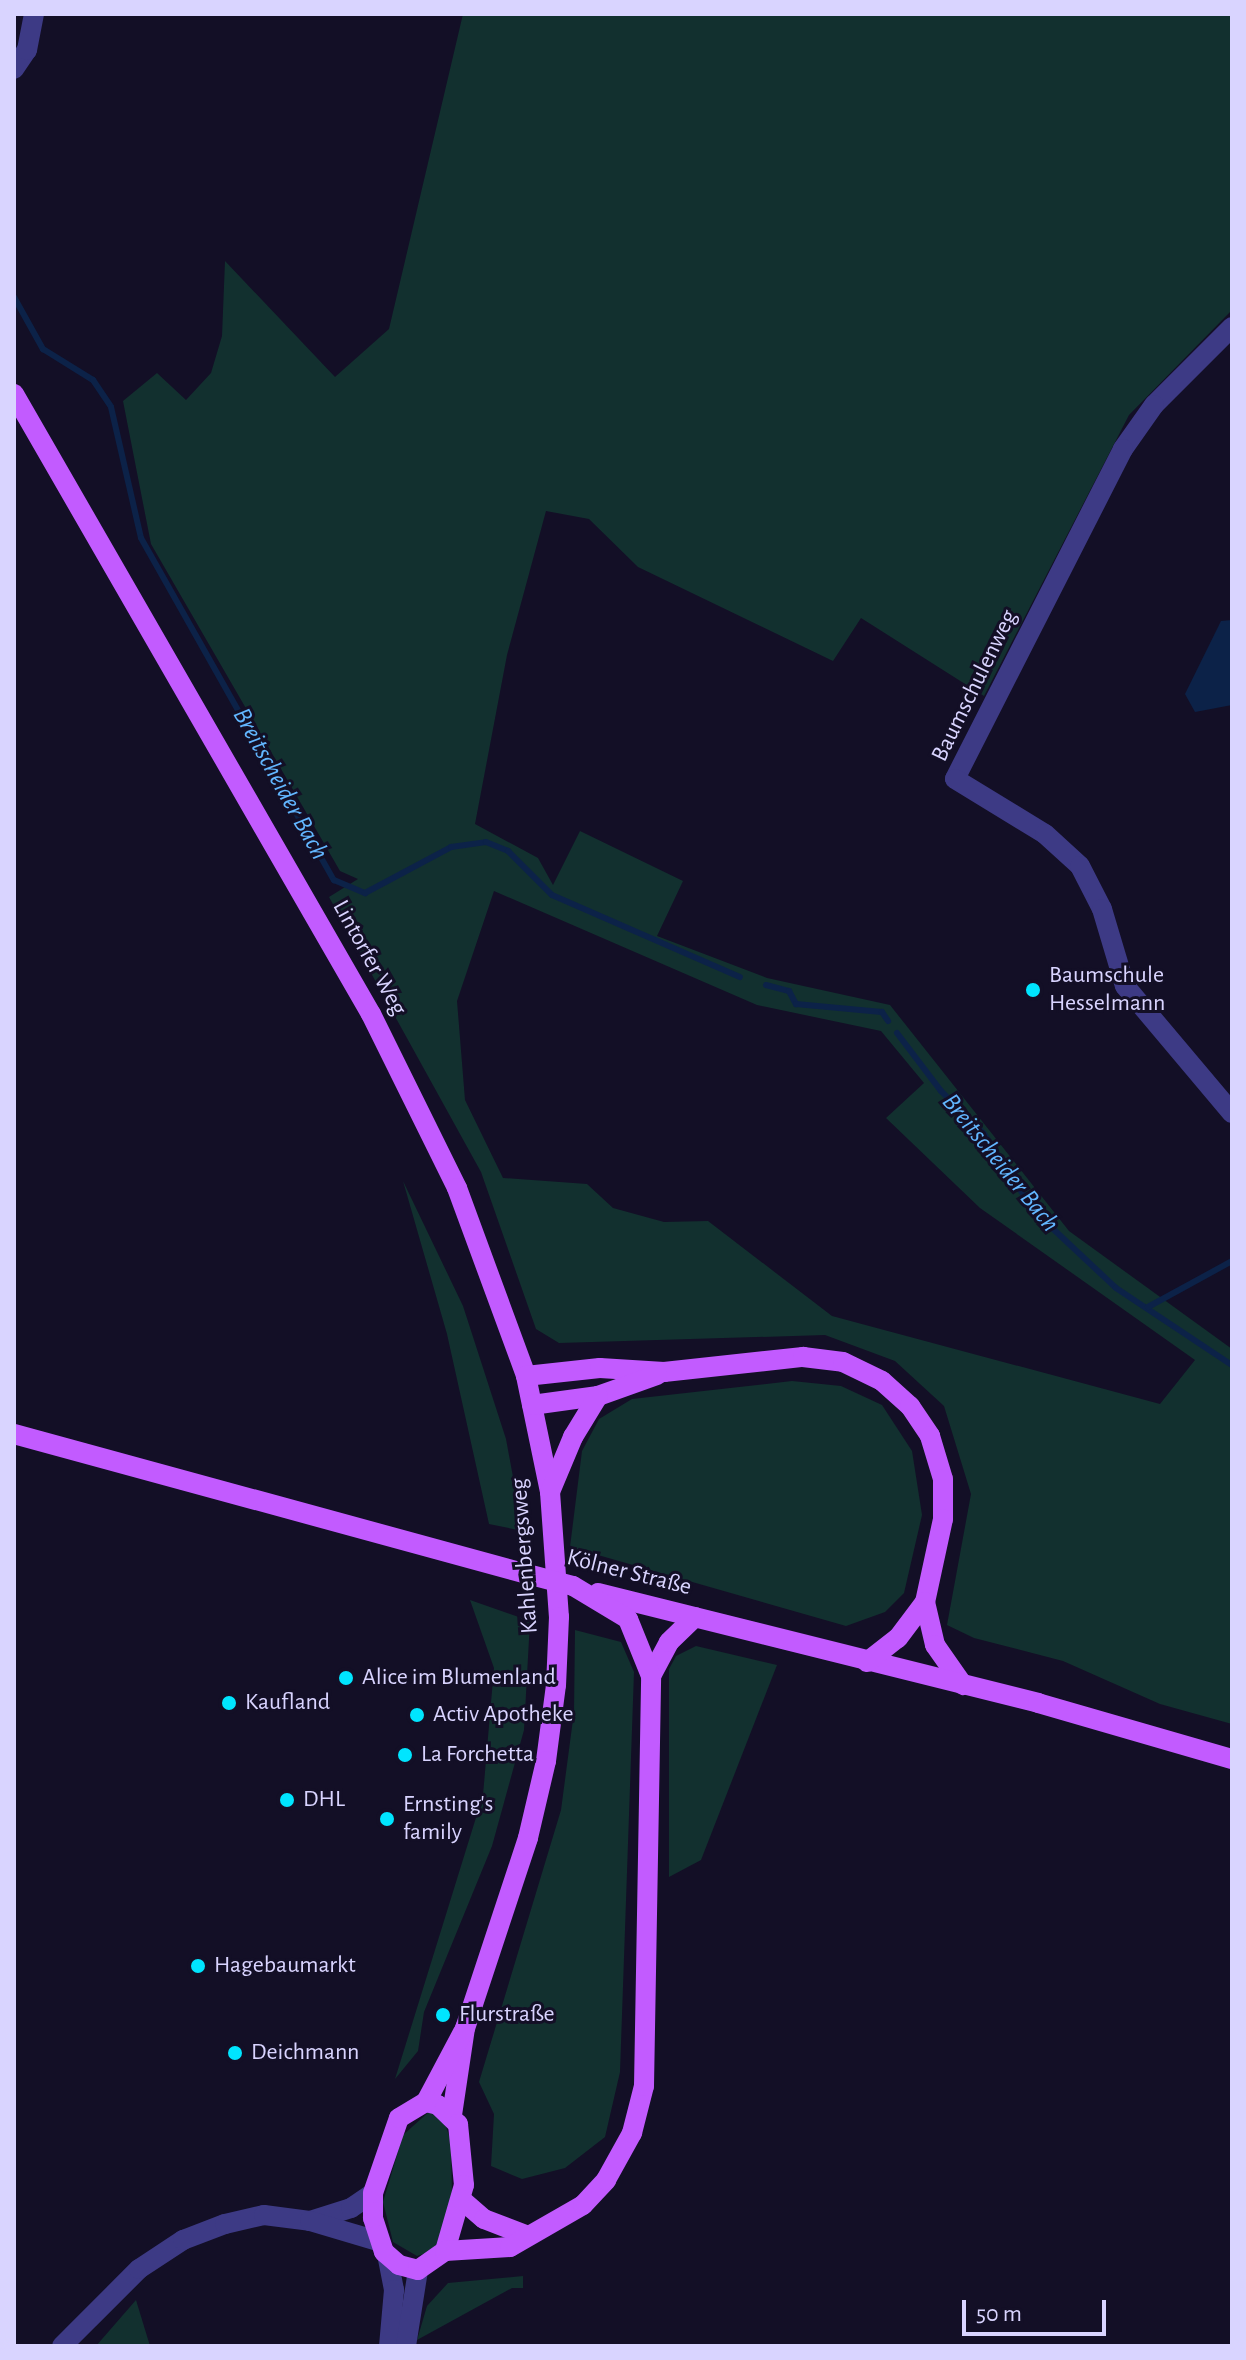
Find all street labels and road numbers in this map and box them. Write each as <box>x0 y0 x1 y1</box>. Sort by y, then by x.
street label: Baumschulenweg <box>926 605 1024 767</box>
street label: Lintorfer Weg <box>326 895 412 1021</box>
street label: Kahlenbergsweg <box>505 1477 545 1635</box>
street label: Kölner Straße <box>564 1544 694 1602</box>

